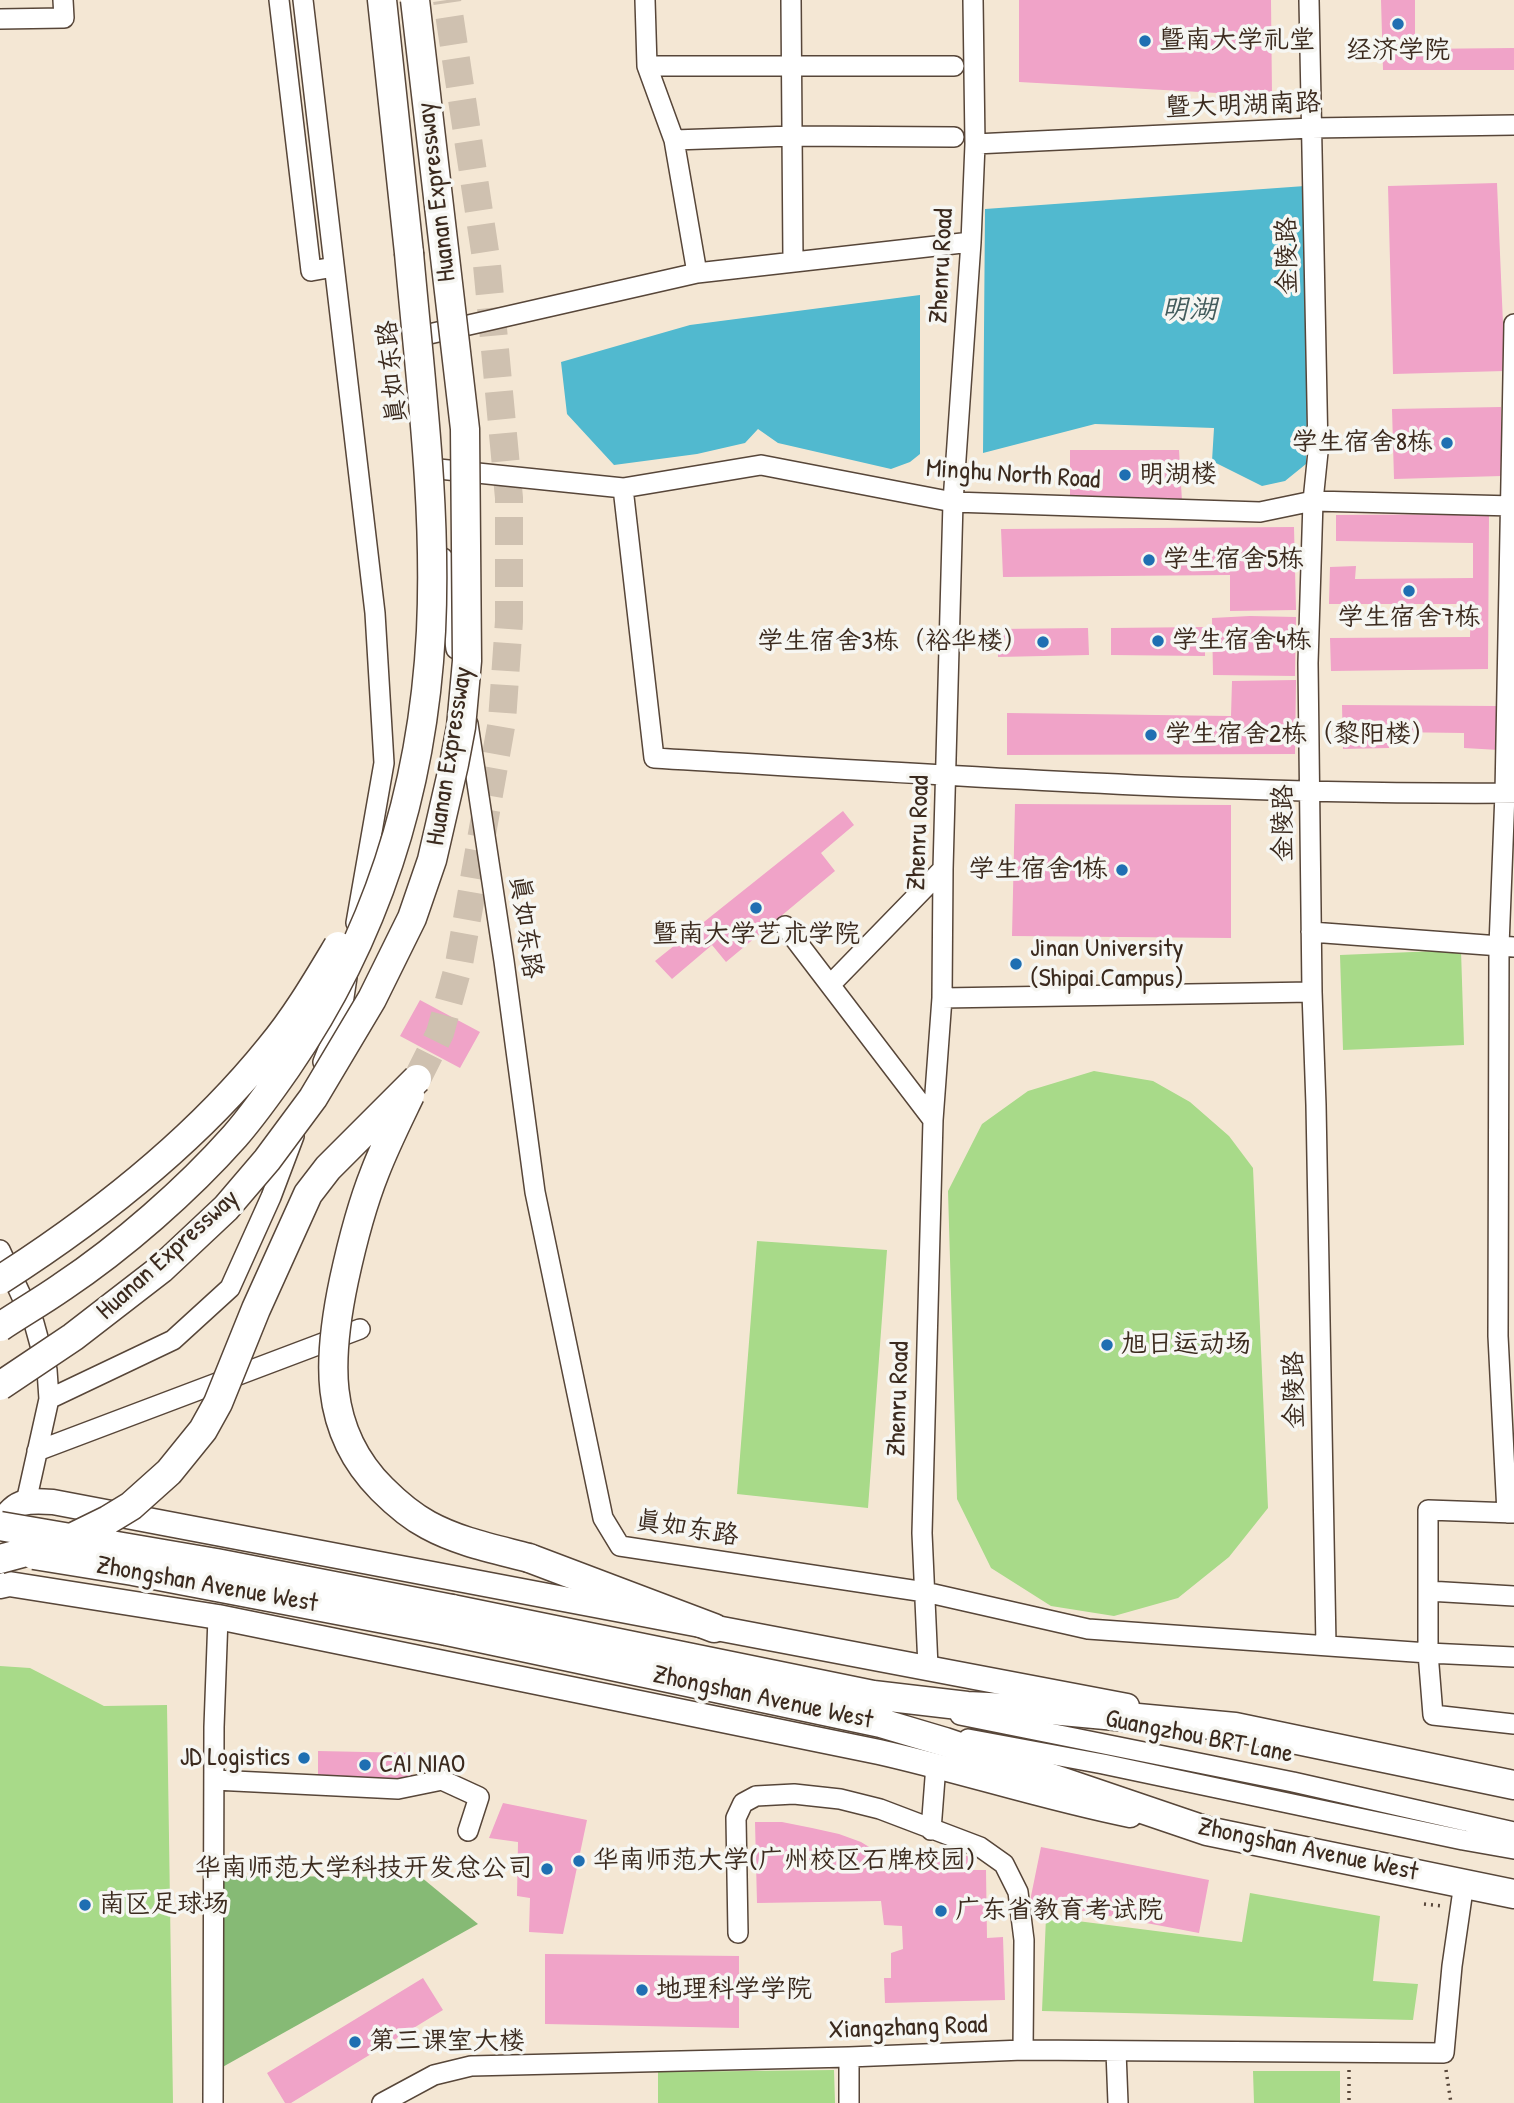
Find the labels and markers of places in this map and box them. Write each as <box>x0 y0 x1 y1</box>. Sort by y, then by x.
marker: 经济学院 <box>1390 16 1406 32</box>
place label: 暨南大学礼堂 <box>1159 25 1315 57</box>
marker: 暨南大学礼堂 <box>1137 33 1153 49</box>
place label: 经济学院 <box>1346 35 1450 67</box>
place label: 学生宿舍8栋 <box>1292 427 1433 459</box>
marker: 学生宿舍8栋 <box>1439 435 1455 451</box>
place label: 明湖楼 <box>1139 459 1217 491</box>
marker: 明湖楼 <box>1117 467 1133 483</box>
place label: 学生宿舍5栋 <box>1163 544 1304 576</box>
marker: 学生宿舍5栋 <box>1141 552 1157 568</box>
marker: 学生宿舍7栋 <box>1401 583 1417 599</box>
place label: 学生宿舍7栋 <box>1338 602 1480 634</box>
place label: 学生宿舍4栋 <box>1172 625 1312 657</box>
place label: 学生宿舍3栋（裕华楼） <box>757 626 1029 658</box>
marker: 学生宿舍4栋 <box>1150 633 1166 649</box>
marker: 学生宿舍3栋（裕华楼） <box>1035 634 1051 650</box>
place label: 学生宿舍2栋（黎阳楼） <box>1165 719 1437 751</box>
marker: 学生宿舍2栋（黎阳楼） <box>1143 727 1159 743</box>
place label: 学生宿舍1栋 <box>969 854 1108 886</box>
marker: 学生宿舍1栋 <box>1114 862 1130 878</box>
marker: 暨南大学艺术学院 <box>748 900 764 916</box>
place label: 暨南大学艺术学院 <box>652 919 860 951</box>
place label: Jinan University (Shipai Campus) <box>1030 933 1184 995</box>
marker: Jinan University (Shipai Campus) <box>1008 956 1024 972</box>
place label: 旭日运动场 <box>1121 1329 1251 1361</box>
marker: 旭日运动场 <box>1099 1337 1115 1353</box>
place label: JD Logistics <box>180 1742 290 1774</box>
place label: CAI NIAO <box>379 1749 465 1781</box>
marker: JD Logistics <box>296 1750 312 1766</box>
marker: CAI NIAO <box>357 1757 373 1773</box>
place label: 华南师范大学(广州校区石牌校园) <box>593 1845 975 1877</box>
place label: 华南师范大学科技开发总公司 <box>195 1853 533 1885</box>
marker: 华南师范大学(广州校区石牌校园) <box>571 1853 587 1869</box>
marker: 华南师范大学科技开发总公司 <box>539 1861 555 1877</box>
place label: 南区足球场 <box>99 1889 229 1921</box>
place label: 广东省教育考试院 <box>955 1895 1163 1927</box>
marker: 南区足球场 <box>77 1897 93 1913</box>
marker: 广东省教育考试院 <box>933 1903 949 1919</box>
place label: 地理科学学院 <box>656 1974 812 2006</box>
marker: 地理科学学院 <box>634 1982 650 1998</box>
place label: 第三课室大楼 <box>369 2026 525 2058</box>
marker: 第三课室大楼 <box>347 2034 363 2050</box>

